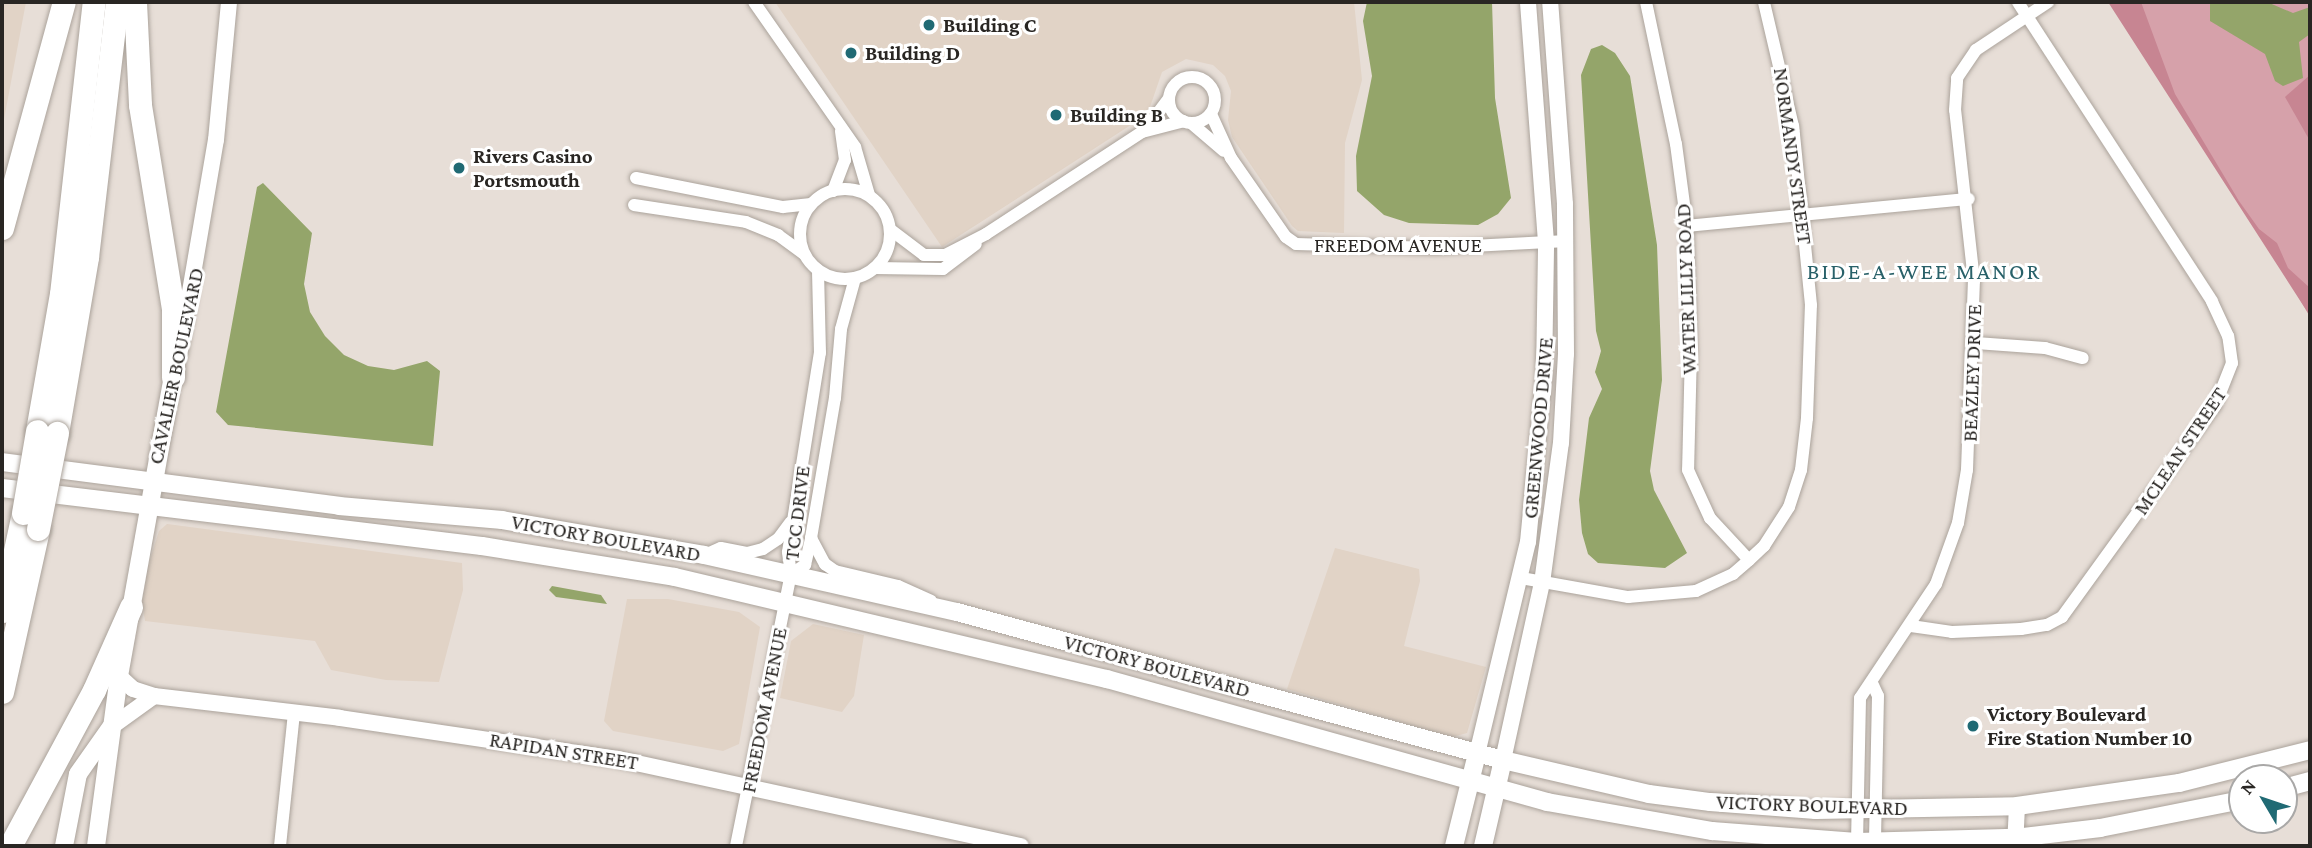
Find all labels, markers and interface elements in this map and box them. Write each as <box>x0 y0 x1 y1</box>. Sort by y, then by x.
place label: Building C <box>943 12 1037 38</box>
marker: Building C <box>921 17 937 33</box>
place label: Building D <box>865 40 960 66</box>
marker: Building D <box>843 45 859 61</box>
street label: NORMANDY STREET <box>1768 66 1818 246</box>
place label: Building B <box>1070 102 1163 128</box>
marker: Building B <box>1048 107 1064 123</box>
place label: Rivers Casino Portsmouth <box>473 143 593 193</box>
marker: Rivers Casino Portsmouth <box>451 160 467 176</box>
street label: WATER LILLY ROAD <box>1670 203 1702 375</box>
street label: FREEDOM AVENUE <box>1314 232 1482 258</box>
district label: BIDE-A-WEE MANOR <box>1809 257 2039 285</box>
street label: CAVALIER BOULEVARD <box>143 266 209 466</box>
street label: BEAZLEY DRIVE <box>1957 304 1987 442</box>
street label: GREENWOOD DRIVE <box>1518 336 1558 520</box>
street label: MCLEAN STREET <box>2128 382 2232 520</box>
street label: TCC DRIVE <box>779 464 815 562</box>
street label: VICTORY BOULEVARD <box>509 509 703 567</box>
street label: FREEDOM AVENUE <box>736 625 792 795</box>
street label: VICTORY BOULEVARD <box>1061 629 1253 703</box>
place label: Victory Boulevard Fire Station Number 10 <box>1987 701 2193 751</box>
marker: Victory Boulevard Fire Station Number 10 <box>1965 718 1981 734</box>
street label: RAPIDAN STREET <box>488 727 640 775</box>
north arrow <box>2228 764 2298 834</box>
text: N <box>2236 775 2260 798</box>
street label: VICTORY BOULEVARD <box>1716 789 1908 821</box>

